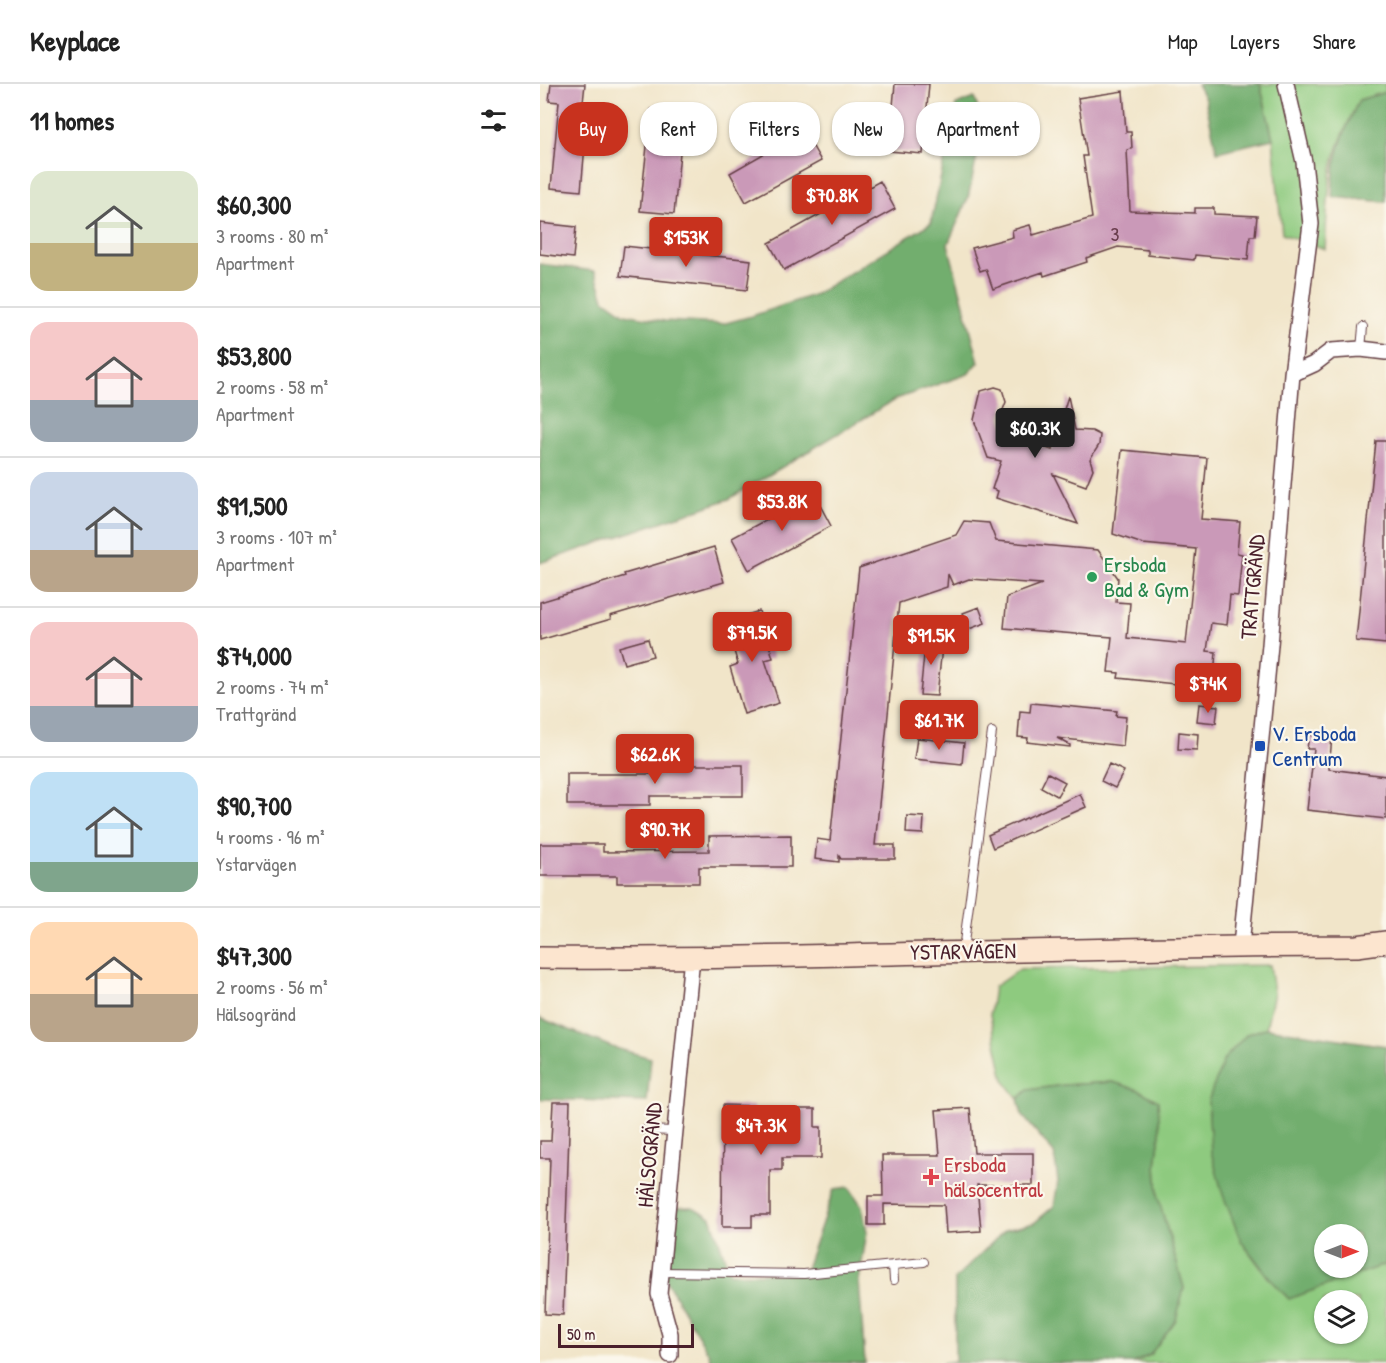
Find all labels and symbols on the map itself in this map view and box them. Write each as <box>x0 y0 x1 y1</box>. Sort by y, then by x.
pin: $70.8K <box>783 175 881 226</box>
pin: $153K <box>644 217 728 268</box>
house number: 3 <box>1111 220 1120 247</box>
pin: $60.3K <box>986 408 1084 459</box>
pin: $53.8K <box>733 481 831 532</box>
street label: TRATTGRÄND <box>1232 533 1272 641</box>
place label: Ersboda Bad & Gym <box>1104 549 1189 604</box>
marker: Ersboda Bad & Gym <box>1085 570 1099 584</box>
pin: $79.5K <box>703 612 801 663</box>
pin: $91.5K <box>882 615 980 666</box>
pin: $74K <box>1172 663 1244 714</box>
pin: $61.7K <box>890 700 988 751</box>
place label: V. Ersboda Centrum <box>1272 718 1356 773</box>
pin: $62.6K <box>606 734 704 785</box>
marker: V. Ersboda Centrum <box>1253 739 1267 753</box>
pin: $90.7K <box>616 809 714 860</box>
street label: YSTARVÄGEN <box>910 935 1016 967</box>
street label: HÄLSOGRÄND <box>629 1101 669 1209</box>
pin: $47.3K <box>712 1105 810 1156</box>
place label: Ersboda hälsocentral <box>944 1149 1043 1204</box>
marker: Ersboda hälsocentral <box>922 1168 940 1186</box>
north arrow <box>1314 1224 1368 1278</box>
scale bar <box>558 1321 694 1348</box>

